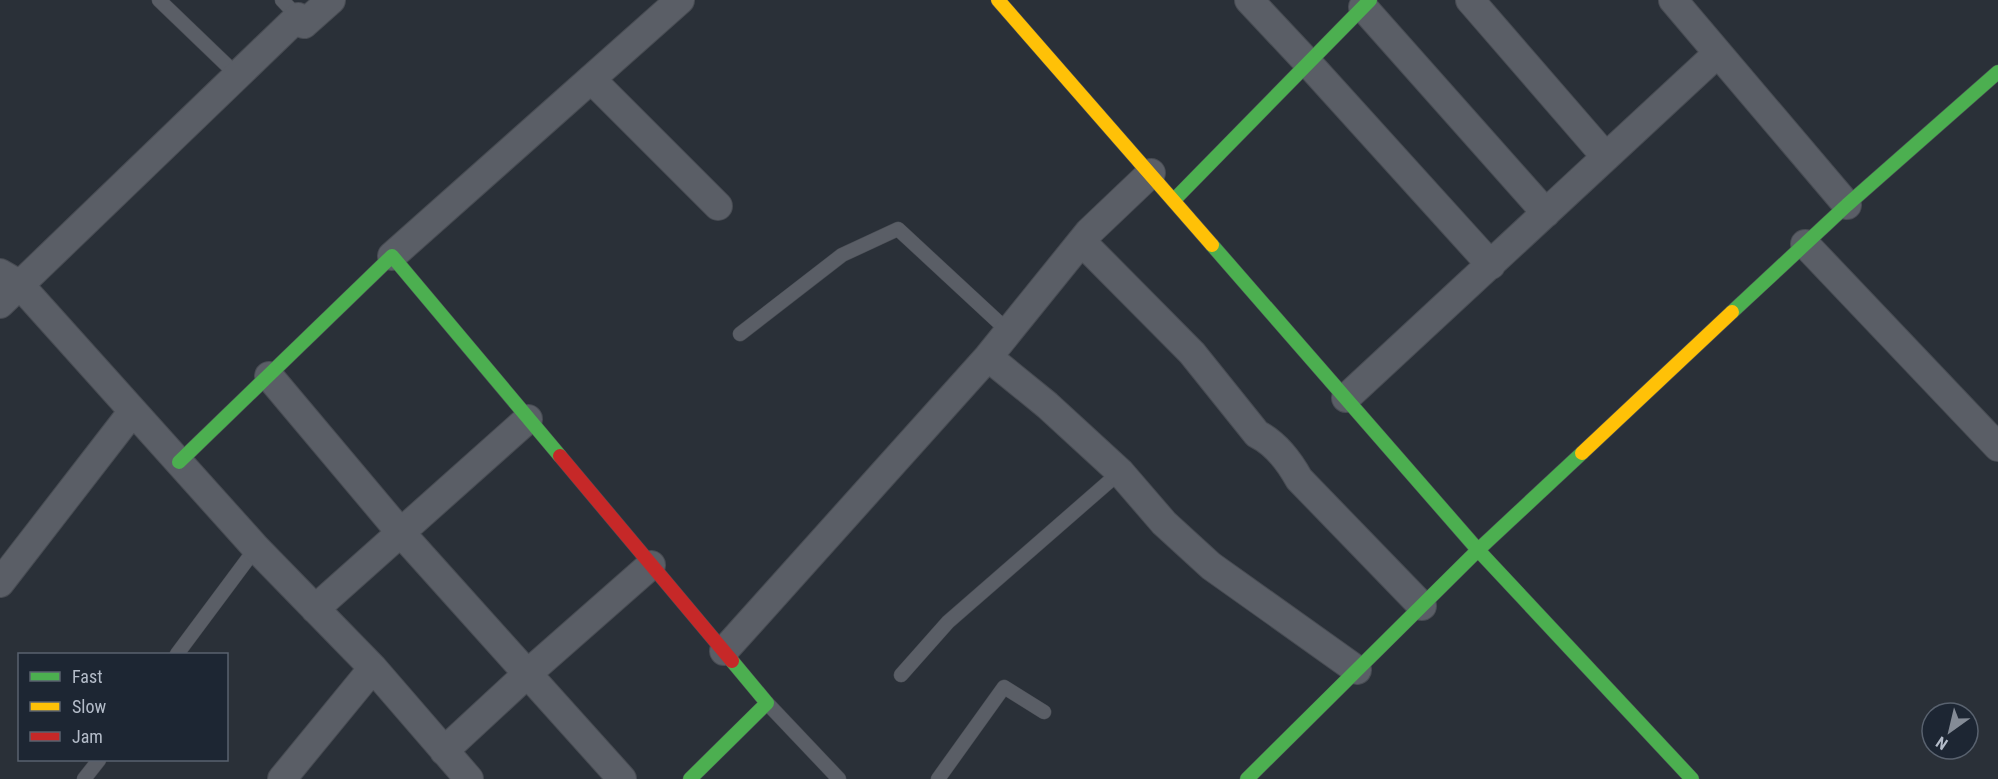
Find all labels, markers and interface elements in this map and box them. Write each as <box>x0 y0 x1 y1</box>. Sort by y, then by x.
legend <box>18 653 228 761</box>
text: Fast <box>72 666 103 687</box>
text: Slow <box>72 696 107 717</box>
north arrow <box>1920 701 1980 761</box>
text: Jam <box>72 726 103 747</box>
text: N <box>1933 732 1951 754</box>

